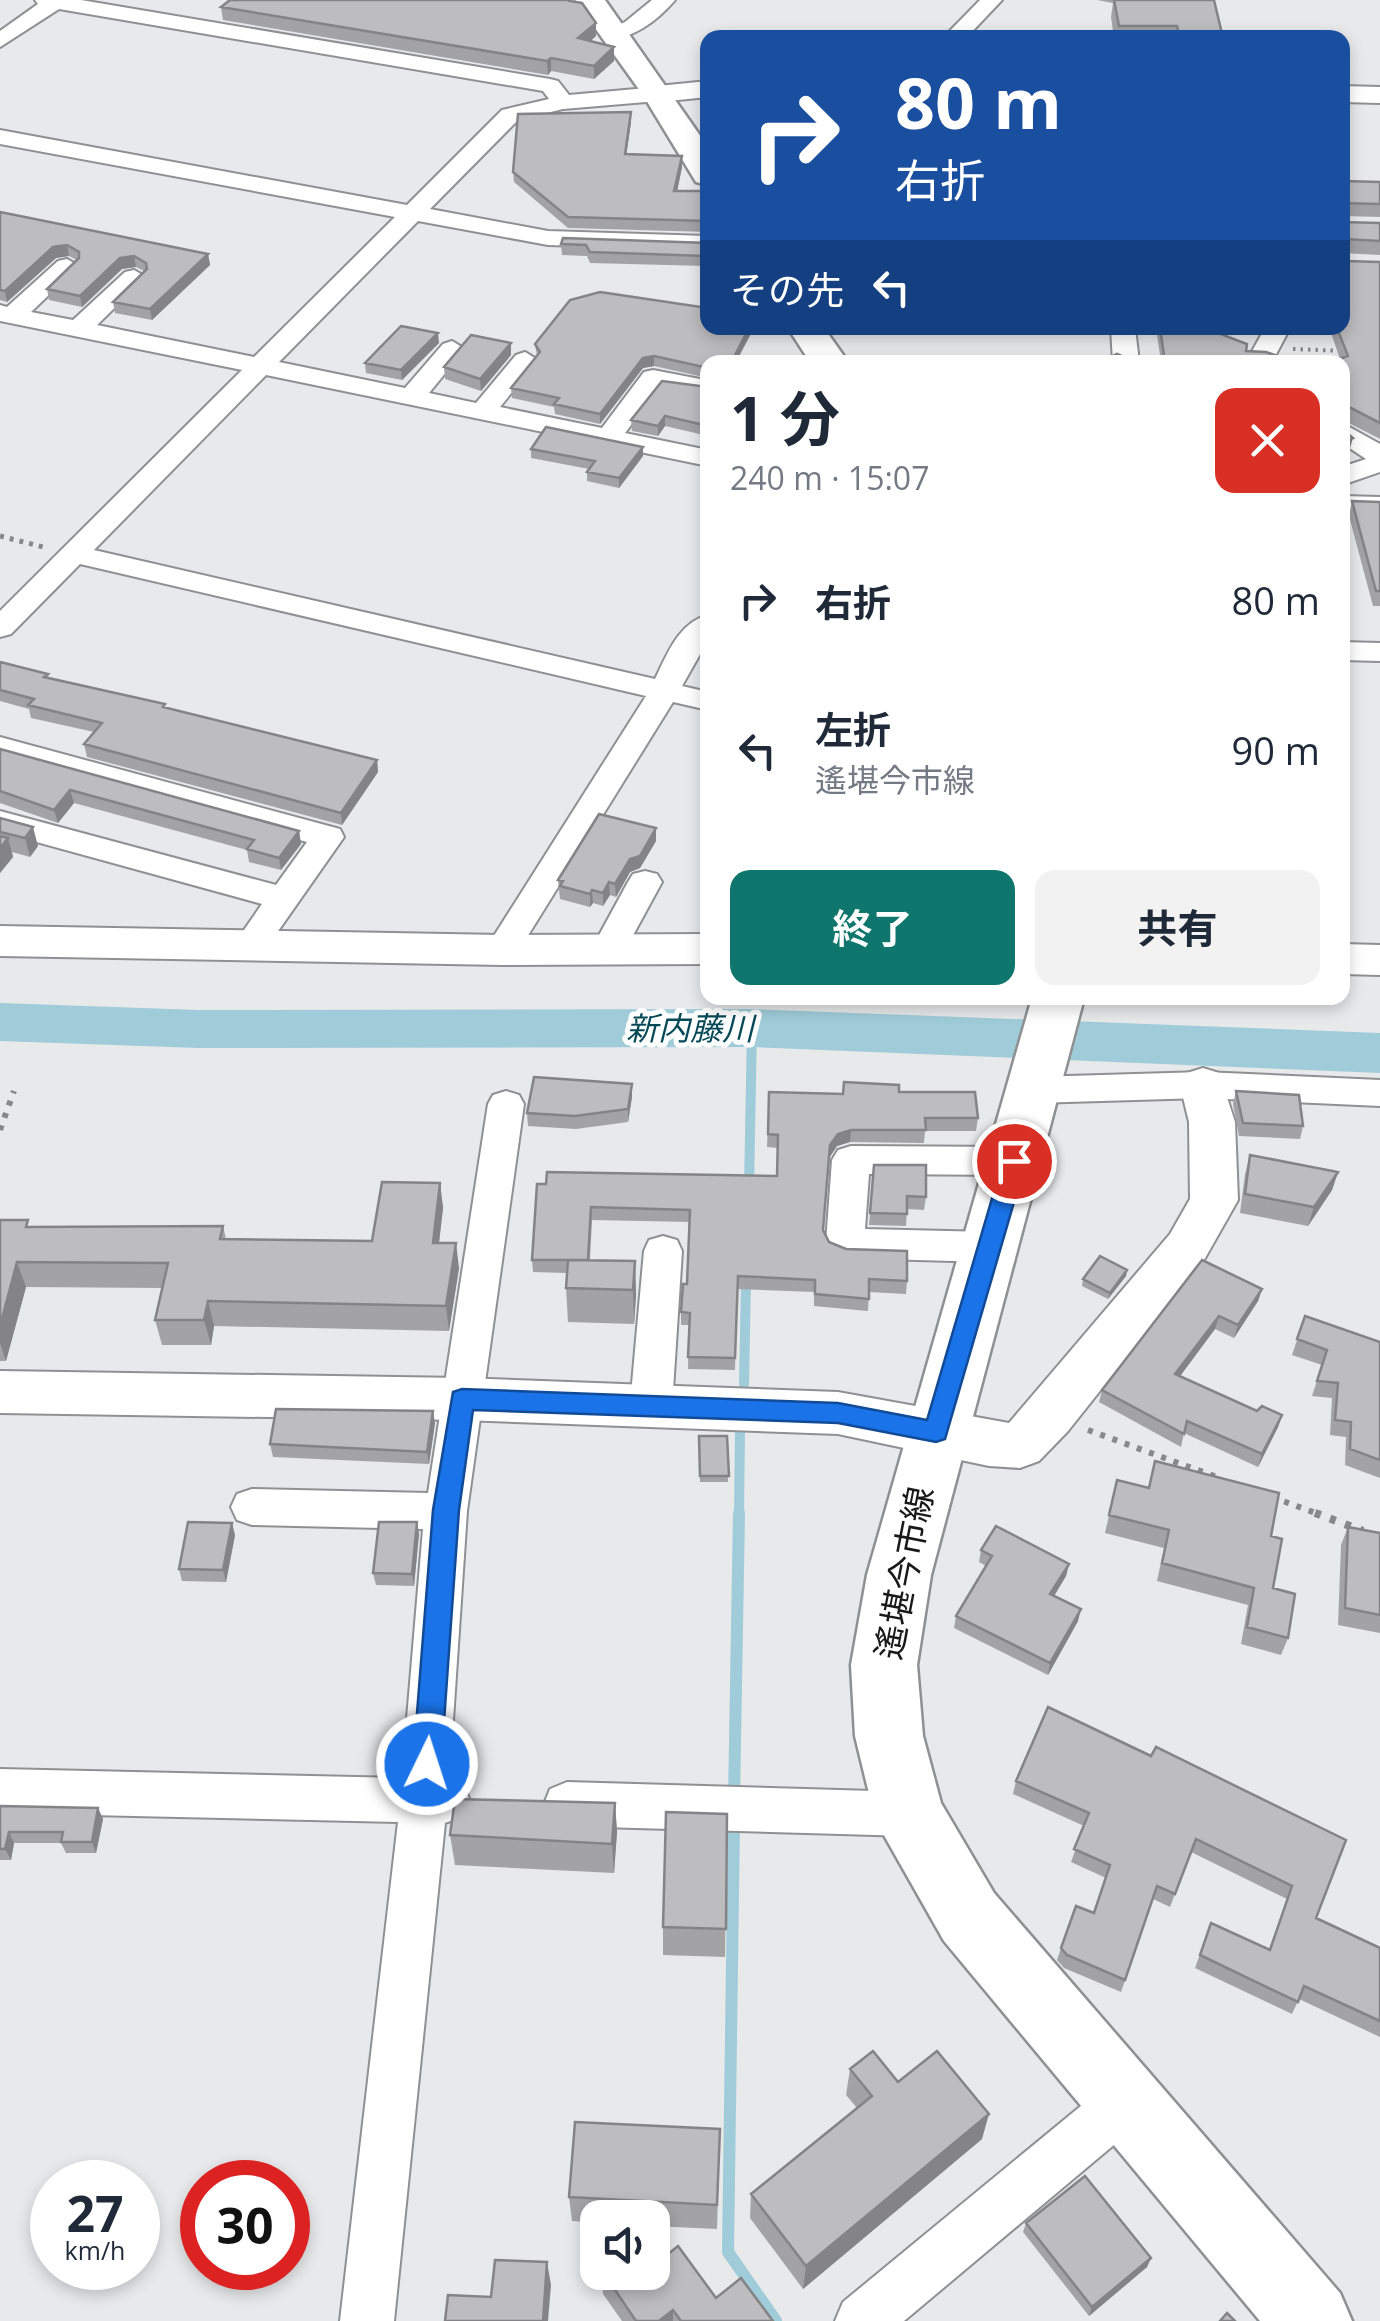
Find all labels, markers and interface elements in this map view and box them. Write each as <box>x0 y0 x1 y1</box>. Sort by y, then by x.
text: 80 m <box>895 54 1062 150</box>
icon: right <box>730 70 860 200</box>
text: 右折 <box>895 149 985 210</box>
icon: left <box>864 260 919 315</box>
text: その先 <box>730 263 844 315</box>
text: 1 分 <box>730 377 840 459</box>
button: close <box>1215 388 1320 493</box>
text: 240 m · 15:07 <box>730 456 929 499</box>
icon: right <box>730 573 785 628</box>
text: 80 m <box>1231 574 1320 626</box>
text: 右折 <box>815 576 891 628</box>
text: 左折 <box>815 703 891 755</box>
icon: left <box>730 723 785 778</box>
text: 90 m <box>1231 724 1320 776</box>
text: 遙堪今市線 <box>815 758 975 801</box>
button: 終了 <box>730 870 1015 985</box>
button: 共有 <box>1035 870 1320 985</box>
water label: 新内藤川 <box>626 1006 757 1049</box>
pin <box>972 1119 1057 1204</box>
icon: arrive <box>987 1134 1042 1189</box>
street label: 遙堪今市線 <box>864 1482 943 1663</box>
position arrow <box>375 1712 479 1816</box>
speed limit sign: 30 <box>180 2160 310 2290</box>
text: 27 <box>66 2179 124 2247</box>
map controls <box>580 2200 670 2290</box>
button: sound <box>580 2200 670 2290</box>
text: km/h <box>65 2233 125 2267</box>

